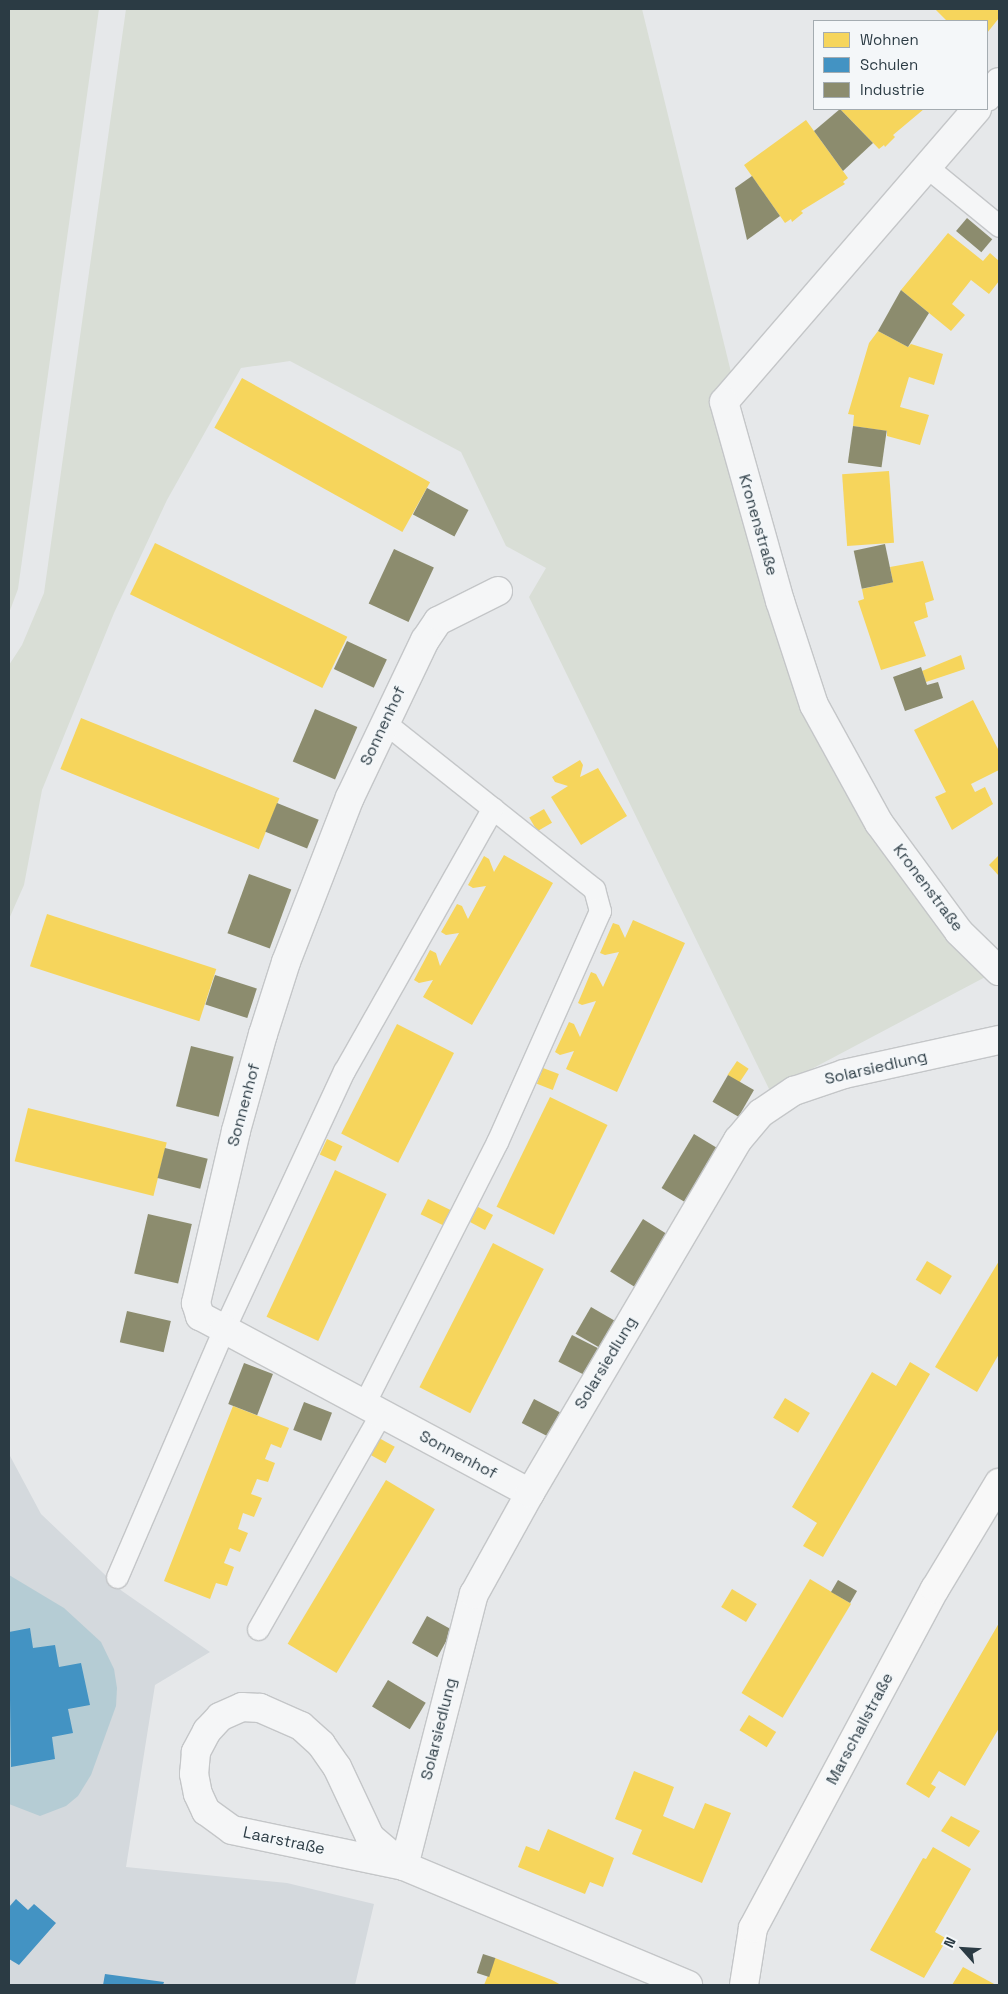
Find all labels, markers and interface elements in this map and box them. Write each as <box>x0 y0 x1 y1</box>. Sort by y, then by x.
legend <box>813 20 988 110</box>
text: Wohnen <box>860 30 919 49</box>
text: Schulen <box>860 55 918 74</box>
text: Industrie <box>860 80 925 99</box>
street label: Kronenstraße <box>734 472 782 578</box>
street label: Sonnenhof <box>356 683 410 769</box>
street label: Kronenstraße <box>889 840 967 936</box>
street label: Solarsiedlung <box>823 1047 929 1089</box>
street label: Sonnenhof <box>224 1061 264 1149</box>
street label: Solarsiedlung <box>571 1313 641 1413</box>
street label: Sonnenhof <box>416 1427 500 1483</box>
street label: Marschallstraße <box>822 1670 898 1788</box>
street label: Solarsiedlung <box>417 1676 461 1782</box>
street label: Laarstraße <box>241 1823 327 1859</box>
north arrow <box>938 1924 988 1974</box>
text: N <box>939 1934 960 1951</box>

